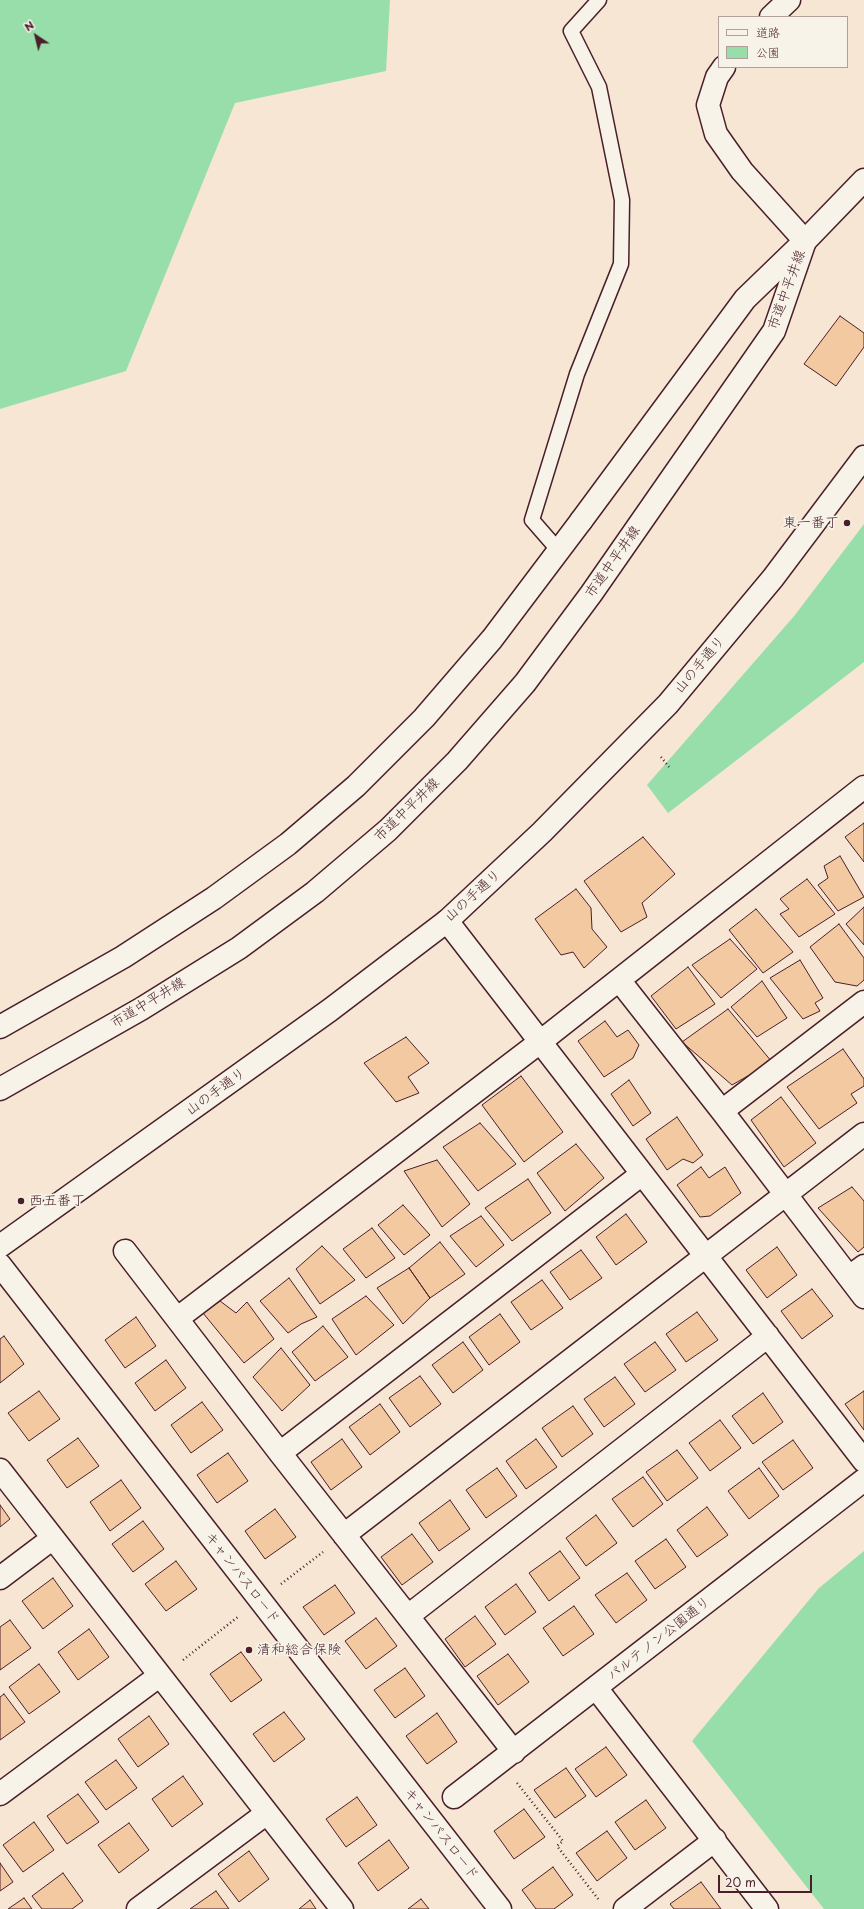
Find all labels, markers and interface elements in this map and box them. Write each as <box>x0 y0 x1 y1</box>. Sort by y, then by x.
north arrow <box>16 16 56 56</box>
text: N <box>20 16 37 35</box>
legend <box>718 16 848 68</box>
text: 道路 <box>756 23 780 41</box>
text: 公園 <box>756 43 780 61</box>
street label: 市道中平井線 <box>765 248 809 332</box>
place label: 東一番丁 <box>783 515 839 531</box>
marker: 東一番丁 <box>842 518 852 528</box>
street label: 市道中平井線 <box>582 523 644 601</box>
street label: 山の手通り <box>671 633 729 697</box>
street label: 市道中平井線 <box>371 775 443 845</box>
street label: 山の手通り <box>441 866 505 926</box>
street label: 市道中平井線 <box>108 974 188 1032</box>
street label: 山の手通り <box>183 1065 249 1119</box>
place label: 西五番丁 <box>29 1193 85 1209</box>
marker: 西五番丁 <box>16 1196 26 1206</box>
street label: キャンパスロード <box>201 1529 283 1627</box>
street label: パルテノン公園通り <box>604 1594 714 1684</box>
place label: 清和総合保険 <box>257 1642 341 1658</box>
marker: 清和総合保険 <box>244 1645 254 1655</box>
street label: キャンパスロード <box>400 1785 482 1883</box>
scale bar <box>720 1867 814 1893</box>
text: 20 m <box>725 1873 756 1891</box>

